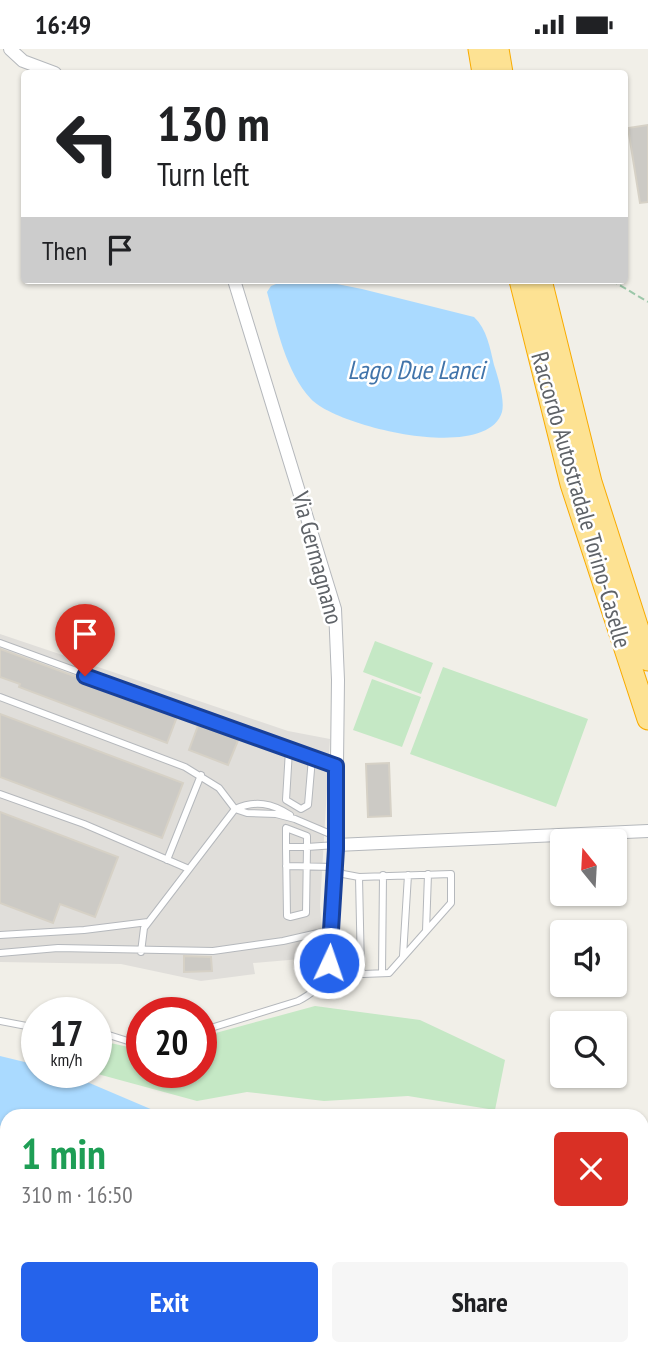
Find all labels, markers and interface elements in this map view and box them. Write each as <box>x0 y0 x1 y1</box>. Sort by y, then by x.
text: 16:49 <box>35 8 91 41</box>
text: 130 m <box>157 91 270 155</box>
icon: left <box>42 98 133 189</box>
text: Turn left <box>157 153 249 195</box>
icon: arrive <box>101 231 139 269</box>
text: Then <box>42 234 87 267</box>
street label: Raccordo Autostradale Torino-Caselle <box>524 348 639 652</box>
water label: Lago Due Lanci <box>347 353 488 386</box>
street label: Via Germagnano <box>285 487 350 628</box>
pin <box>55 604 115 676</box>
icon: arrive <box>66 615 104 653</box>
north arrow <box>550 829 626 907</box>
map controls <box>550 829 627 1088</box>
button: sound <box>550 920 627 997</box>
position arrow <box>292 926 366 1000</box>
speed limit sign: 20 <box>126 997 217 1088</box>
text: 17 <box>50 1010 83 1056</box>
button: search <box>550 1011 627 1088</box>
text: km/h <box>51 1048 82 1071</box>
text: 1 min <box>21 1126 106 1181</box>
button: close <box>554 1132 628 1206</box>
text: 310 m · 16:50 <box>21 1180 133 1209</box>
button: Exit <box>21 1262 318 1342</box>
button: Share <box>332 1262 628 1342</box>

